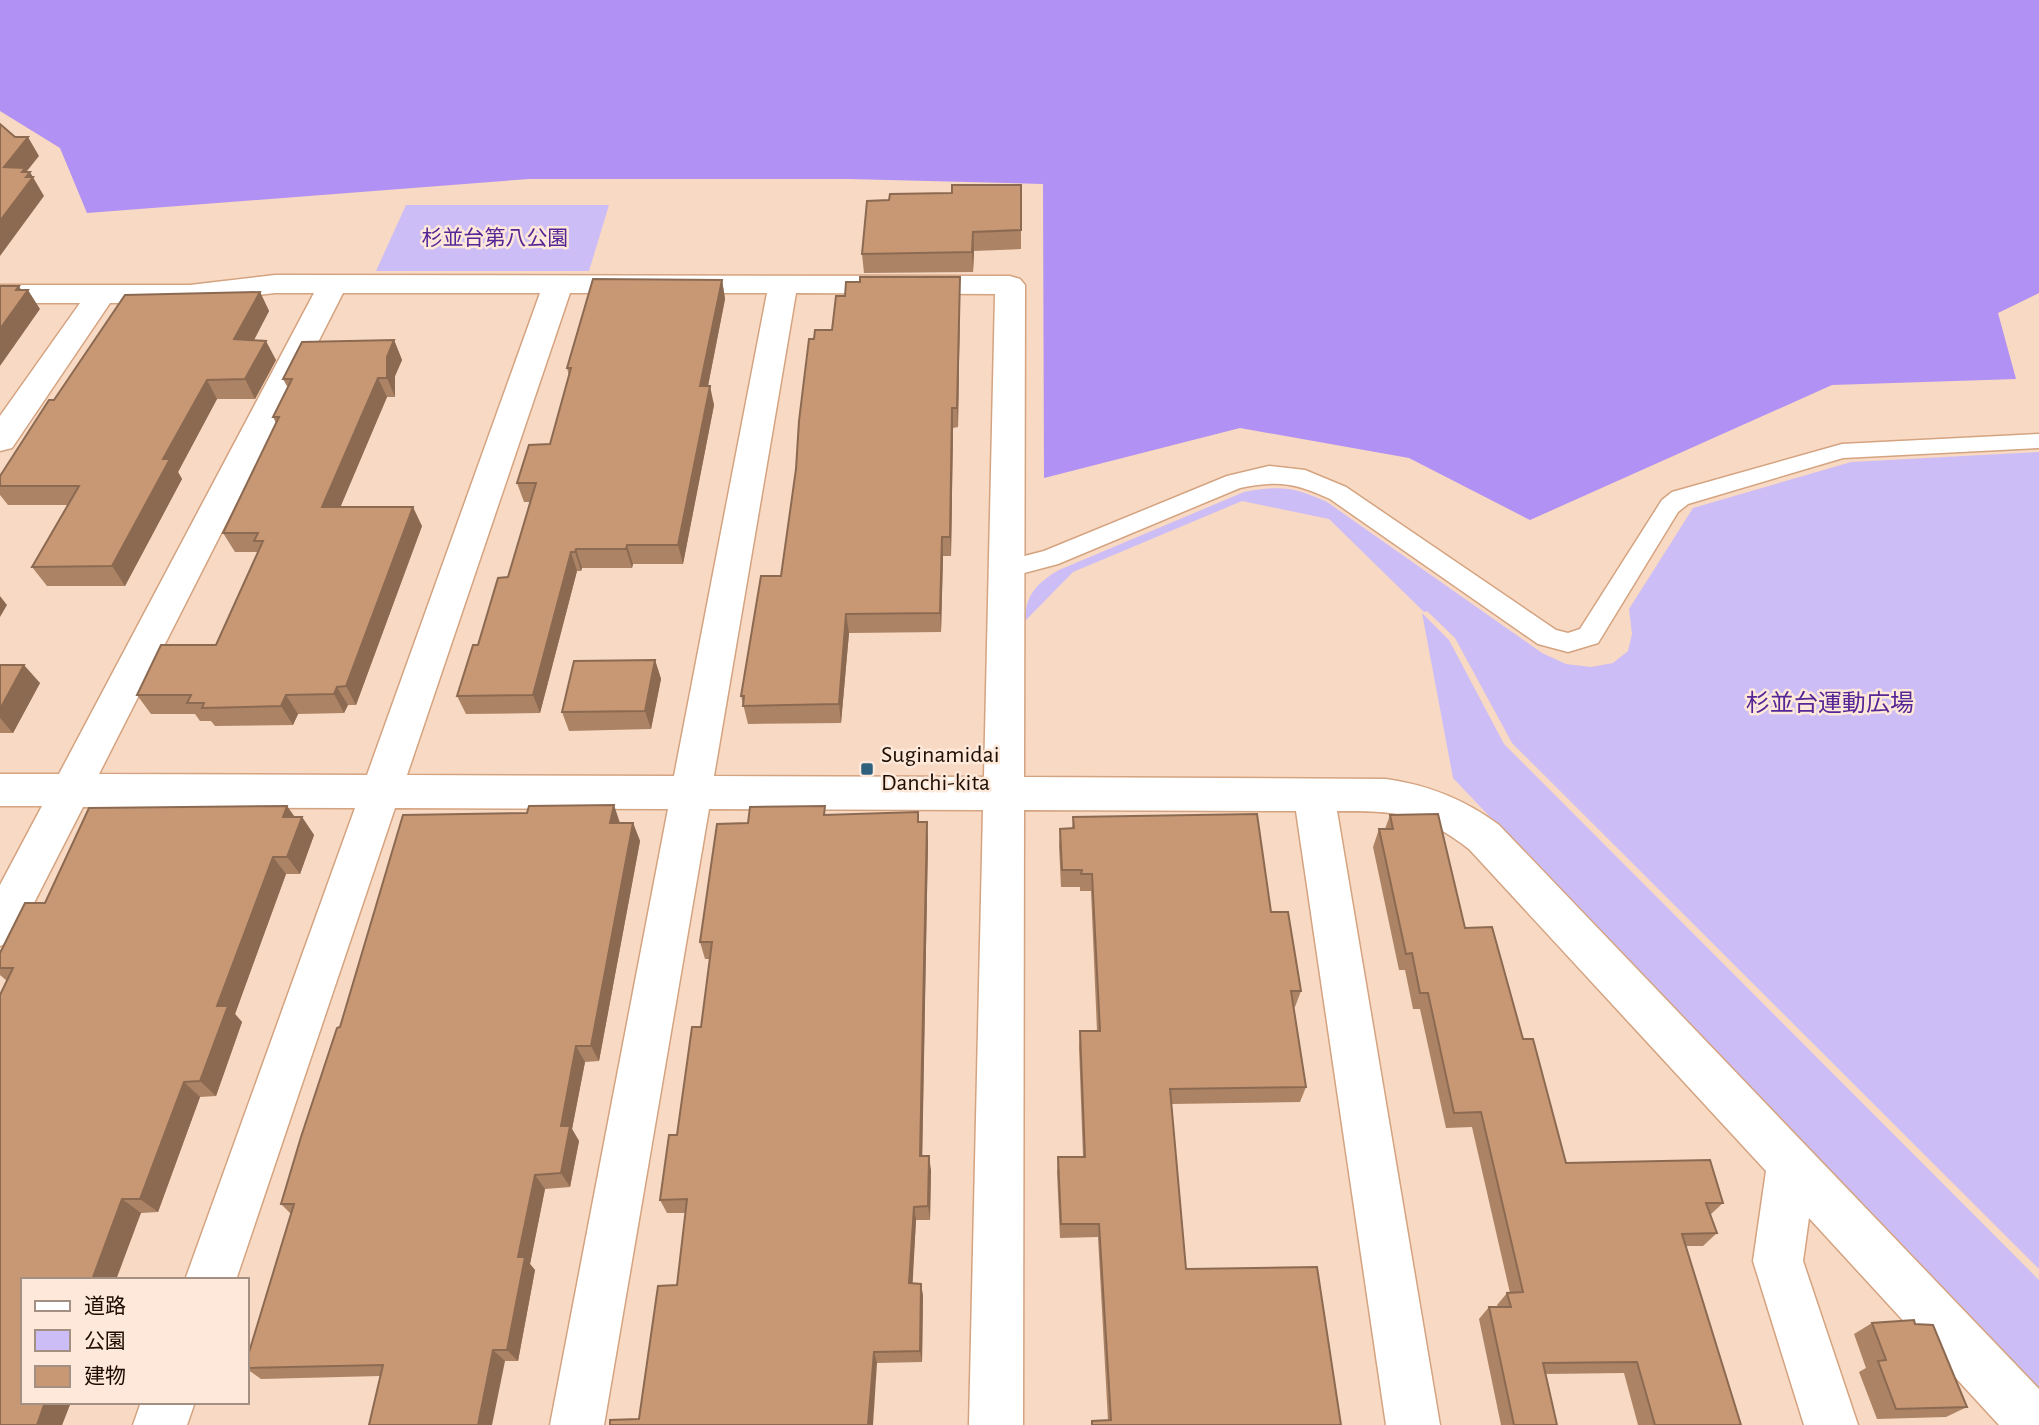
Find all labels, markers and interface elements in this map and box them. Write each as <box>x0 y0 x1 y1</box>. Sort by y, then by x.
park label: 杉並台第八公園 <box>422 227 569 249</box>
park label: 杉並台運動広場 <box>1746 690 1914 716</box>
place label: Suginamidai Danchi-kita <box>881 743 1000 795</box>
marker: Suginamidai Danchi-kita <box>859 761 875 777</box>
legend <box>21 1278 248 1404</box>
text: 道路 <box>84 1295 126 1317</box>
text: 公園 <box>84 1331 126 1352</box>
text: 建物 <box>84 1365 126 1387</box>

